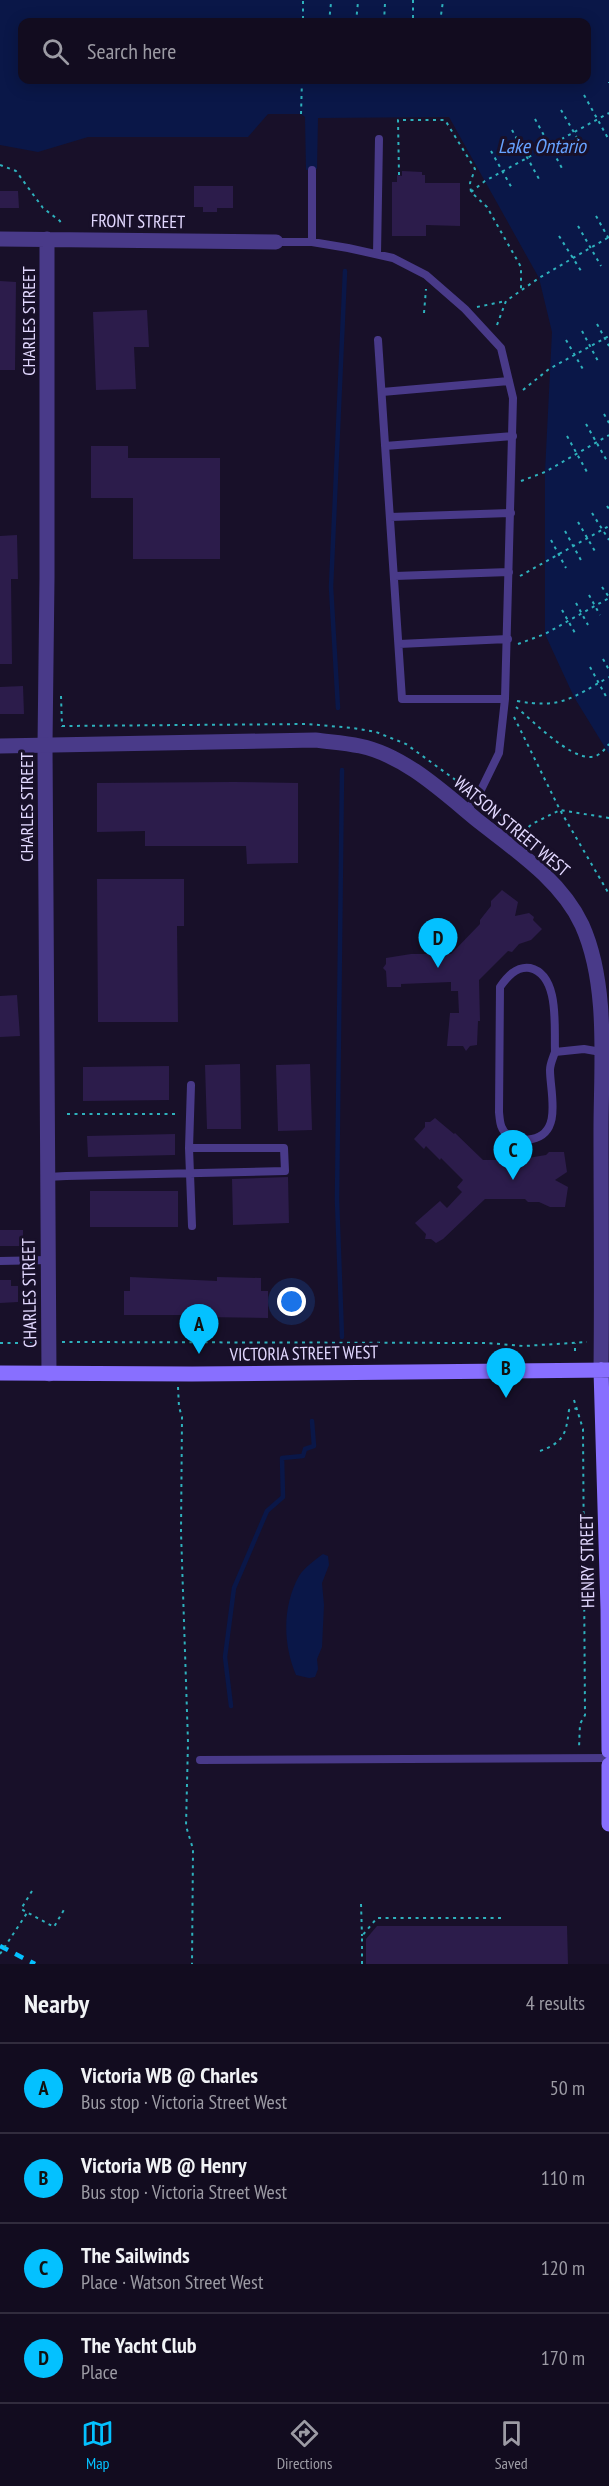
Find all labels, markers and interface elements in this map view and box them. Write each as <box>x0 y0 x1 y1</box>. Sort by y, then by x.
search box <box>18 18 591 84</box>
icon: search <box>39 35 72 68</box>
text: Search here <box>87 37 176 65</box>
water label: Lake Ontario <box>498 133 587 159</box>
street label: FRONT STREET <box>91 209 185 233</box>
street label: CHARLES STREET <box>17 266 40 376</box>
street label: CHARLES STREET <box>15 752 38 862</box>
street label: WATSON STREET WEST <box>449 771 575 881</box>
pin: D <box>418 918 458 968</box>
pin: C <box>494 1130 532 1180</box>
street label: CHARLES STREET <box>17 1238 41 1348</box>
your location <box>277 1287 306 1316</box>
pin: A <box>180 1304 218 1354</box>
street label: VICTORIA STREET WEST <box>229 1340 378 1366</box>
pin: B <box>486 1348 526 1398</box>
street label: HENRY STREET <box>575 1514 599 1608</box>
text: Nearby <box>24 1987 89 2020</box>
text: 4 results <box>526 1990 585 2016</box>
text: Victoria WB @ Charles <box>81 2061 258 2089</box>
text: A <box>38 2075 49 2101</box>
text: 50 m <box>550 2075 585 2101</box>
text: Bus stop · Victoria Street West <box>81 2089 287 2115</box>
text: Victoria WB @ Henry <box>81 2151 247 2179</box>
text: B <box>39 2165 48 2191</box>
text: 110 m <box>541 2165 585 2191</box>
text: Bus stop · Victoria Street West <box>81 2179 287 2205</box>
text: The Sailwinds <box>81 2241 190 2269</box>
text: C <box>39 2255 48 2281</box>
text: 120 m <box>541 2255 585 2281</box>
text: Place · Watson Street West <box>81 2269 263 2295</box>
text: The Yacht Club <box>81 2331 197 2359</box>
text: D <box>38 2345 49 2371</box>
text: 170 m <box>541 2345 585 2371</box>
text: Place <box>81 2359 118 2385</box>
tab: Map <box>81 2417 114 2473</box>
tab: Directions <box>277 2417 332 2473</box>
tab: Saved <box>495 2417 528 2473</box>

